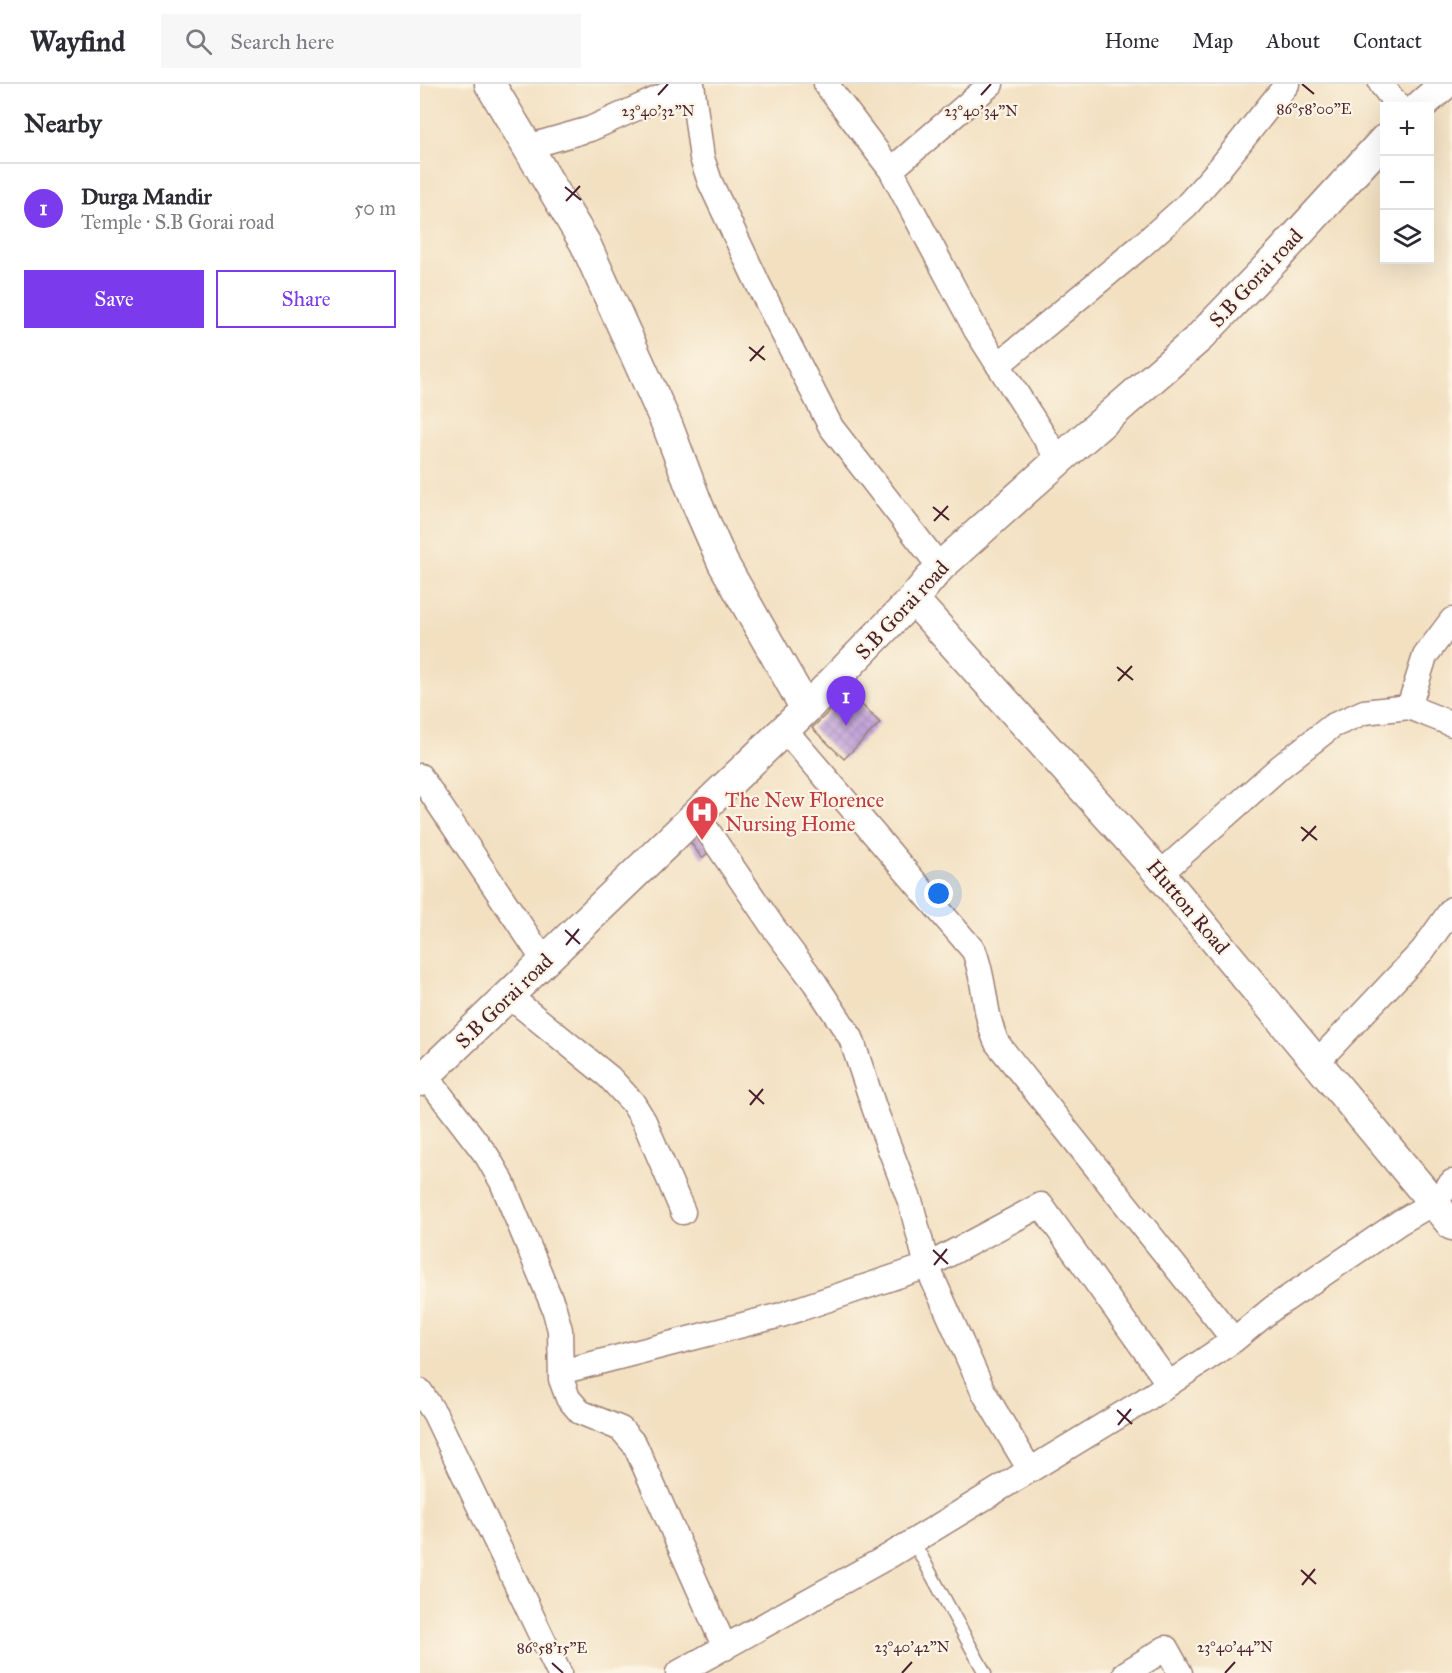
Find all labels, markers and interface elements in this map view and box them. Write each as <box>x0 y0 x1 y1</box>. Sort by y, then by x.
search box <box>161 14 581 68</box>
text: Wayfind <box>30 24 125 59</box>
icon: search <box>182 25 215 58</box>
text: Search here <box>230 28 334 55</box>
text: Home <box>1104 28 1159 54</box>
text: Map <box>1192 28 1233 54</box>
text: About <box>1266 28 1320 54</box>
text: Contact <box>1353 28 1422 54</box>
text: 86°58'00"E <box>1277 100 1352 118</box>
text: 23°40'32"N <box>622 102 695 120</box>
text: 23°40'34"N <box>944 102 1018 120</box>
map controls <box>1380 102 1434 264</box>
button: + <box>1380 102 1434 156</box>
text: Nearby <box>24 107 102 139</box>
button: − <box>1380 156 1434 210</box>
text: Durga Mandir <box>81 183 212 210</box>
text: 1 <box>40 196 47 220</box>
text: 50 m <box>354 196 396 220</box>
text: Temple · S.B Gorai road <box>81 210 275 234</box>
button: layers <box>1380 210 1434 264</box>
street label: S.B Gorai road <box>1204 223 1309 333</box>
button: Save <box>24 270 204 328</box>
button: Share <box>216 270 396 328</box>
street label: S.B Gorai road <box>850 555 955 665</box>
pin: 1 <box>826 676 866 726</box>
place label: The New Florence Nursing Home <box>725 787 884 837</box>
hospital icon: The New Florence Nursing Home <box>684 794 720 841</box>
street label: Hutton Road <box>1141 854 1235 960</box>
your location <box>924 879 953 908</box>
street label: S.B Gorai road <box>450 948 559 1054</box>
text: 23°40'42"N <box>874 1638 950 1656</box>
text: 23°40'44"N <box>1197 1638 1273 1656</box>
text: 86°58'15"E <box>517 1639 587 1657</box>

